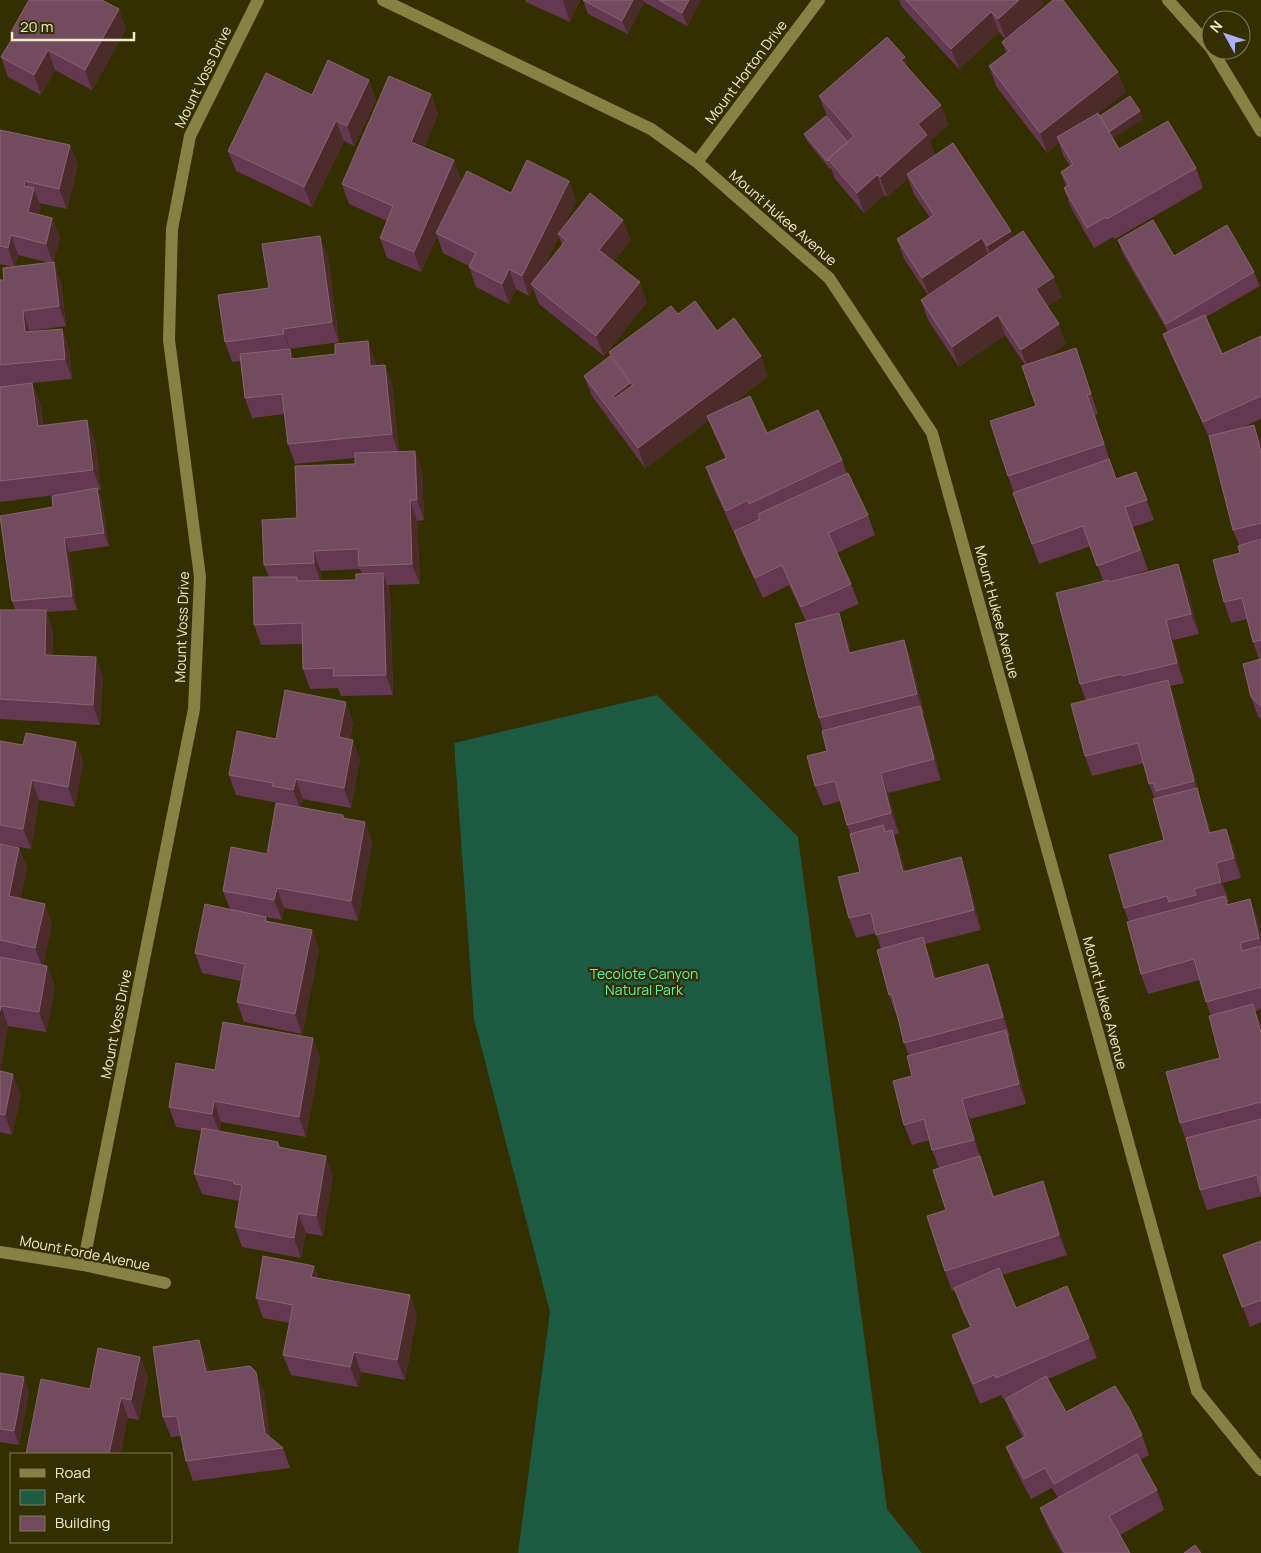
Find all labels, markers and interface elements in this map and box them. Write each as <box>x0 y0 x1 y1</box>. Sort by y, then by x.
scale bar <box>12 10 135 42</box>
north arrow <box>1201 10 1251 60</box>
text: 20 m <box>20 16 53 37</box>
street label: Mount Horton Drive <box>700 16 791 128</box>
text: N <box>1205 16 1226 36</box>
street label: Mount Voss Drive <box>170 23 235 131</box>
street label: Mount Hukee Avenue <box>725 166 841 270</box>
street label: Mount Hukee Avenue <box>971 543 1024 680</box>
street label: Mount Voss Drive <box>170 571 193 683</box>
street label: Mount Hukee Avenue <box>1079 934 1132 1071</box>
park label: Tecolote Canyon Natural Park <box>590 964 698 999</box>
street label: Mount Voss Drive <box>96 968 135 1080</box>
street label: Mount Forde Avenue <box>18 1231 152 1274</box>
legend <box>10 1453 172 1543</box>
text: Road <box>55 1462 91 1483</box>
text: Park <box>55 1487 85 1508</box>
text: Building <box>55 1512 110 1533</box>

